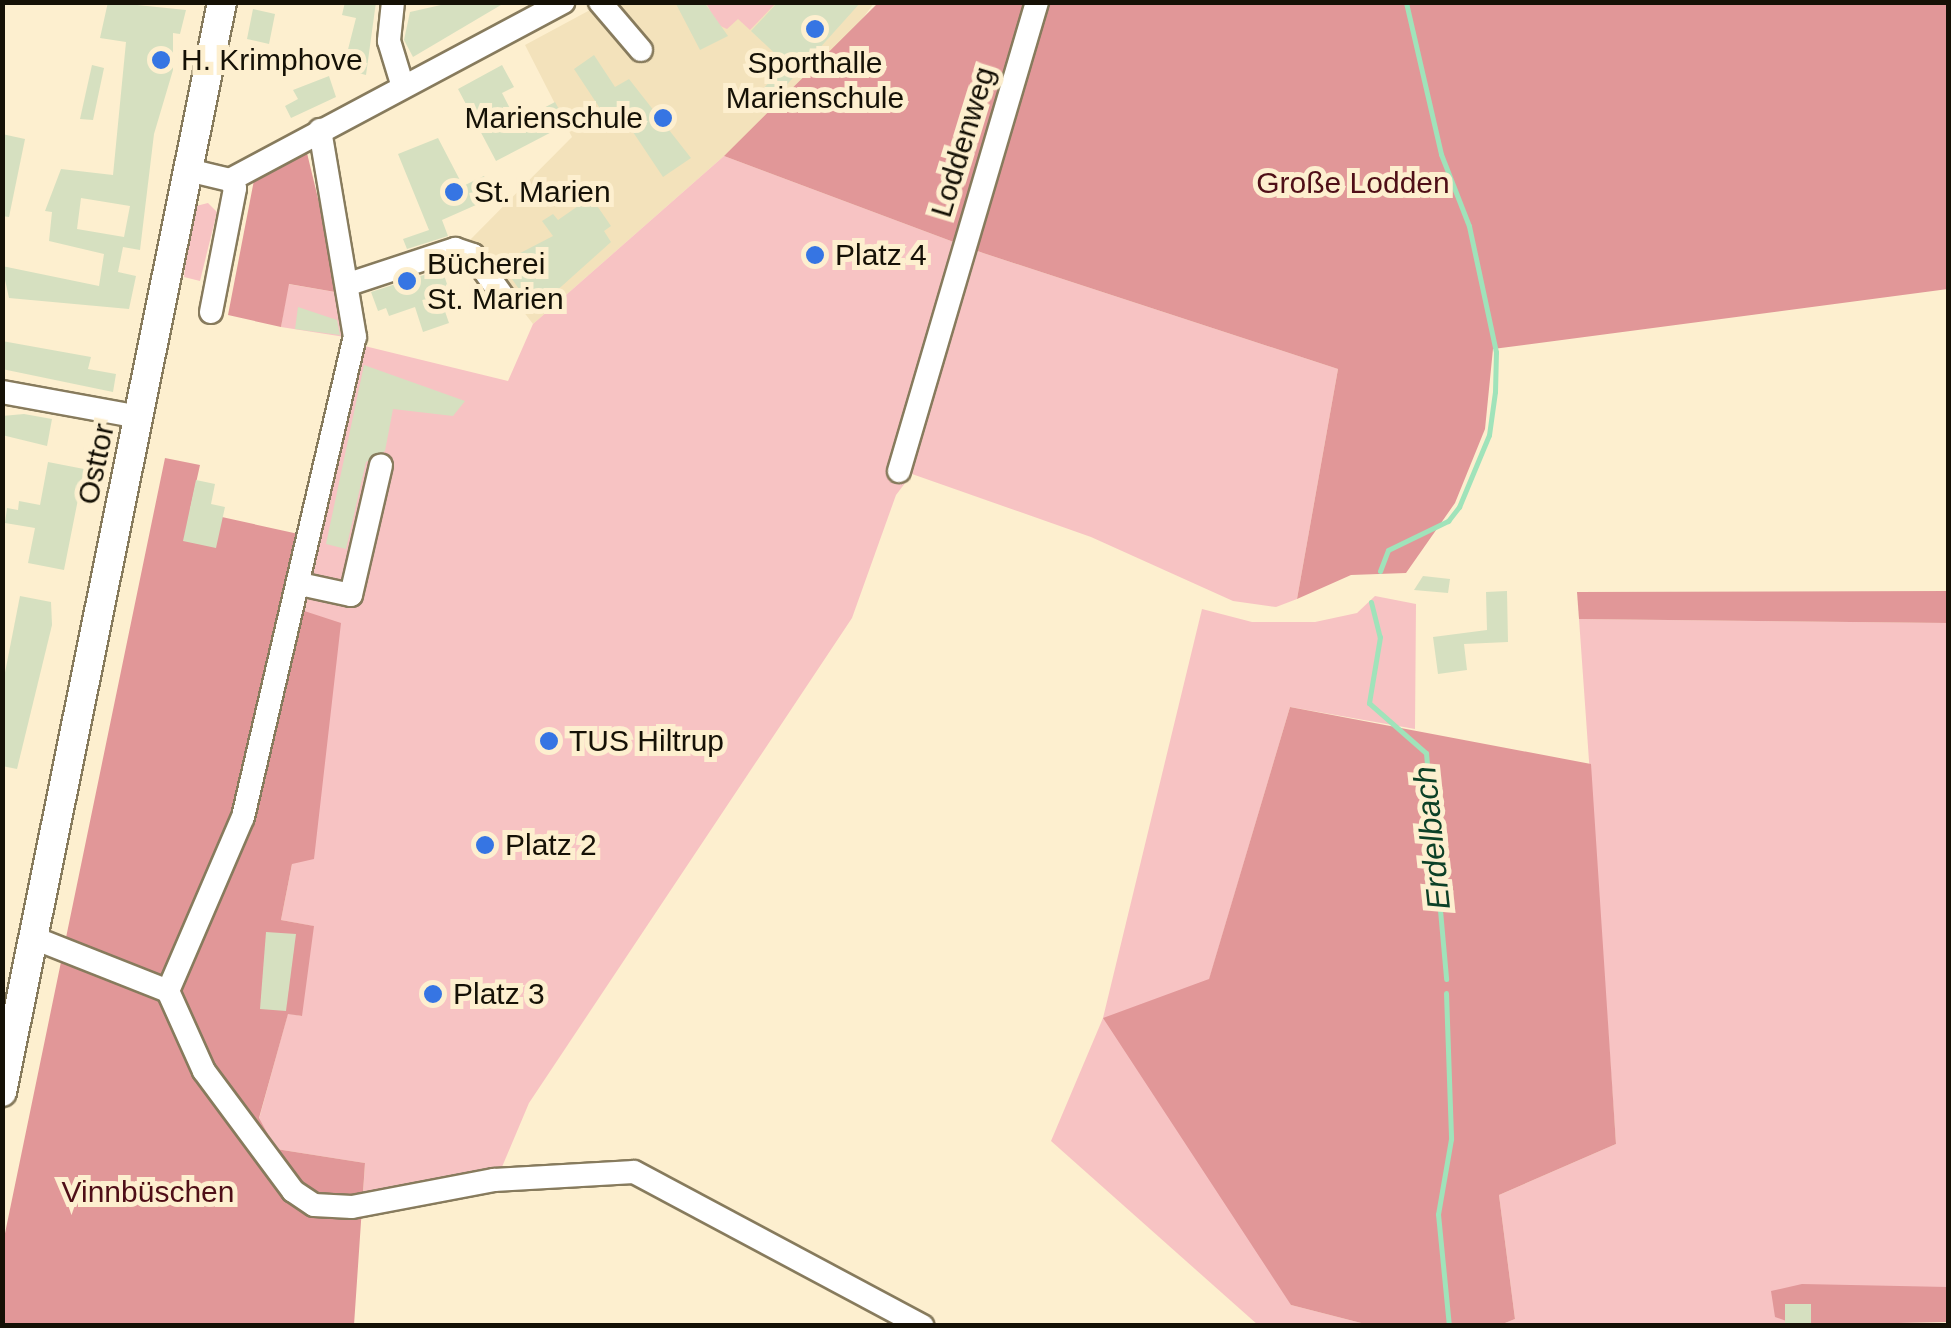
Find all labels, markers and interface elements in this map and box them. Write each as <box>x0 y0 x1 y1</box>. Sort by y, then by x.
marker: Sporthalle Marienschule <box>804 18 826 40</box>
place label: H. Krimphove <box>181 42 363 78</box>
place label: Sporthalle Marienschule <box>726 45 904 116</box>
marker: H. Krimphove <box>150 49 172 71</box>
street label: Loddenweg <box>923 63 1003 221</box>
place label: Marienschule <box>465 100 643 136</box>
marker: Marienschule <box>652 107 674 129</box>
park label: Große Lodden <box>1256 165 1450 201</box>
place label: St. Marien <box>474 174 611 210</box>
marker: St. Marien <box>443 181 465 203</box>
place label: Platz 4 <box>835 237 927 273</box>
marker: Platz 4 <box>804 244 826 266</box>
place label: Bücherei St. Marien <box>427 246 564 316</box>
marker: Bücherei St. Marien <box>396 270 418 292</box>
street label: Osttor <box>70 420 122 508</box>
place label: TUS Hiltrup <box>569 723 724 759</box>
marker: TUS Hiltrup <box>538 730 560 752</box>
water label: Erdelbach <box>1405 764 1459 912</box>
place label: Platz 2 <box>505 827 597 863</box>
marker: Platz 2 <box>474 834 496 856</box>
place label: Platz 3 <box>453 976 545 1012</box>
marker: Platz 3 <box>422 983 444 1005</box>
park label: Vinnbüschen <box>62 1174 234 1210</box>

